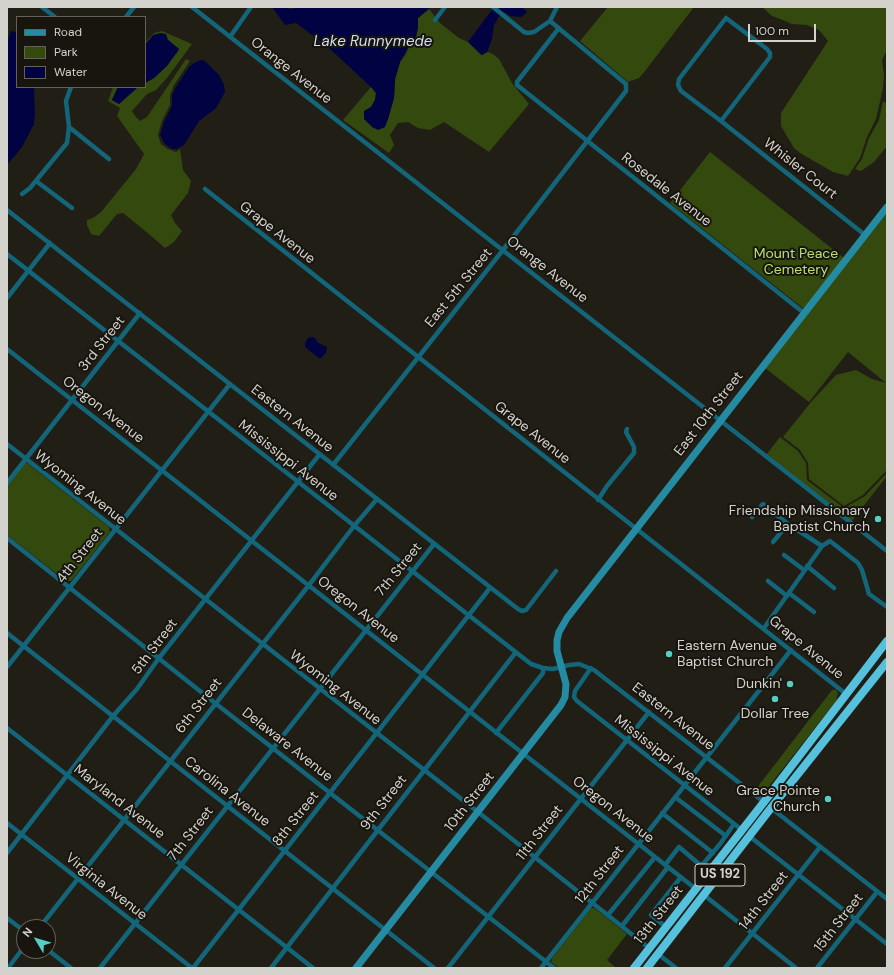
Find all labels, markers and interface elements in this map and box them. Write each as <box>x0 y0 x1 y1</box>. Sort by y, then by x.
legend <box>16 16 146 88</box>
scale bar <box>750 16 818 42</box>
text: 100 m <box>755 23 789 39</box>
text: Road <box>54 24 82 40</box>
water label: Lake Runnymede <box>314 33 432 51</box>
street label: Orange Avenue <box>247 34 335 108</box>
text: Park <box>54 44 78 60</box>
text: Water <box>54 64 87 80</box>
street label: Whisler Court <box>760 135 840 203</box>
street label: Rosedale Avenue <box>618 150 714 230</box>
street label: Grape Avenue <box>236 198 318 268</box>
street label: Orange Avenue <box>503 233 591 307</box>
street label: East 5th Street <box>422 245 496 331</box>
park label: Mount Peace Cemetery <box>754 246 838 278</box>
street label: 3rd Street <box>75 313 129 375</box>
street label: East 10th Street <box>671 369 747 459</box>
street label: Oregon Avenue <box>59 373 147 447</box>
street label: Eastern Avenue <box>247 382 337 456</box>
street label: Grape Avenue <box>491 398 573 468</box>
street label: Mississippi Avenue <box>235 417 341 505</box>
street label: Wyoming Avenue <box>31 447 129 529</box>
place label: Friendship Missionary Baptist Church <box>729 503 870 536</box>
marker: Friendship Missionary Baptist Church <box>873 514 883 524</box>
street label: 4th Street <box>53 525 107 587</box>
street label: 7th Street <box>372 540 426 600</box>
street label: Oregon Avenue <box>314 573 402 647</box>
street label: Grape Avenue <box>765 613 847 683</box>
street label: 5th Street <box>129 616 181 678</box>
place label: Eastern Avenue Baptist Church <box>677 638 777 670</box>
street label: Wyoming Avenue <box>286 647 384 729</box>
marker: Eastern Avenue Baptist Church <box>664 649 674 659</box>
street label: 6th Street <box>172 675 226 737</box>
place label: Dunkin' <box>736 676 782 692</box>
marker: Dunkin' <box>785 679 795 689</box>
street label: Eastern Avenue <box>628 680 718 754</box>
marker: Dollar Tree <box>770 694 780 704</box>
street label: Delaware Avenue <box>238 704 336 786</box>
place label: Dollar Tree <box>741 706 809 722</box>
street label: Mississippi Avenue <box>611 712 717 800</box>
street label: Carolina Avenue <box>181 753 273 831</box>
street label: Maryland Avenue <box>70 761 168 843</box>
street label: 10th Street <box>442 769 498 835</box>
street label: 9th Street <box>357 772 411 834</box>
street label: Oregon Avenue <box>569 773 657 847</box>
place label: Grace Pointe Church <box>736 783 820 816</box>
street label: 8th Street <box>269 788 323 850</box>
marker: Grace Pointe Church <box>823 794 833 804</box>
street label: 11th Street <box>513 802 567 864</box>
street label: 7th Street <box>165 803 217 865</box>
street label: 12th Street <box>572 842 628 908</box>
street label: Virginia Avenue <box>62 850 150 924</box>
road number: US 192 <box>695 864 745 886</box>
street label: 14th Street <box>736 868 792 934</box>
street label: 13th Street <box>631 882 687 948</box>
street label: 15th Street <box>811 890 867 956</box>
north arrow <box>16 919 56 959</box>
text: N <box>19 925 35 940</box>

